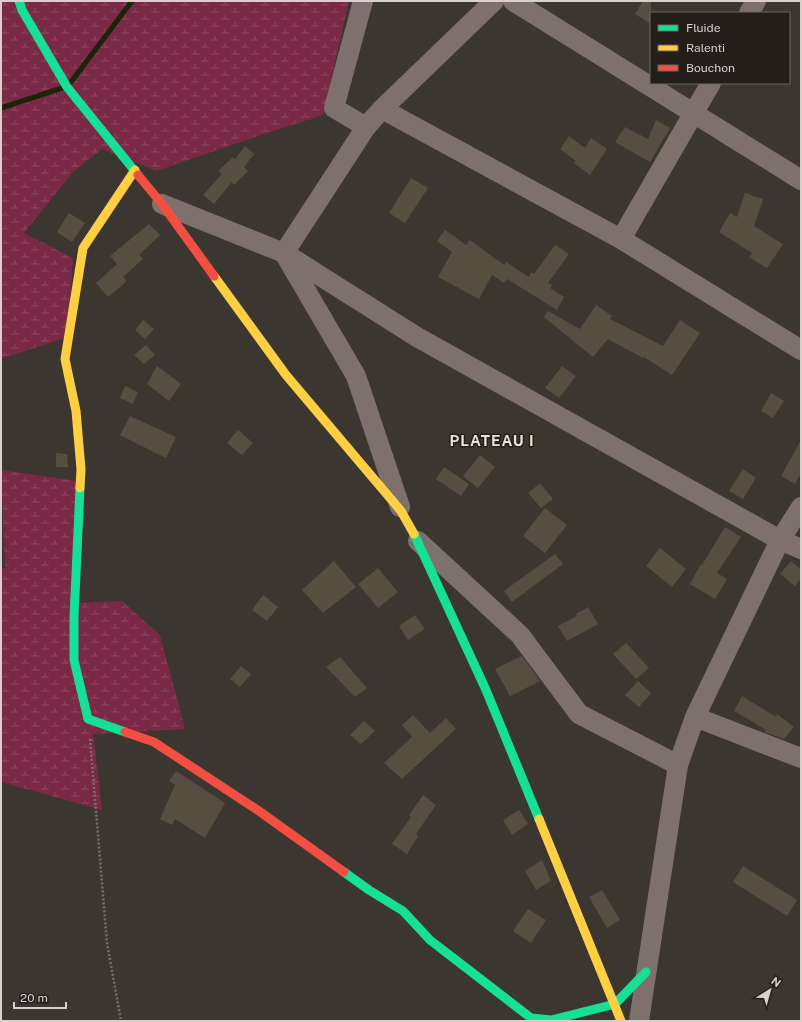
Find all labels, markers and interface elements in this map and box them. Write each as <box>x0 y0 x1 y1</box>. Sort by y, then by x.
legend <box>650 12 790 84</box>
text: Fluide <box>686 21 721 35</box>
text: Ralenti <box>686 41 725 55</box>
text: Bouchon <box>686 61 735 75</box>
district label: PLATEAU I <box>449 432 535 449</box>
north arrow <box>750 970 790 1010</box>
text: N <box>769 975 783 989</box>
scale bar <box>14 984 66 1010</box>
text: 20 m <box>20 991 48 1005</box>

